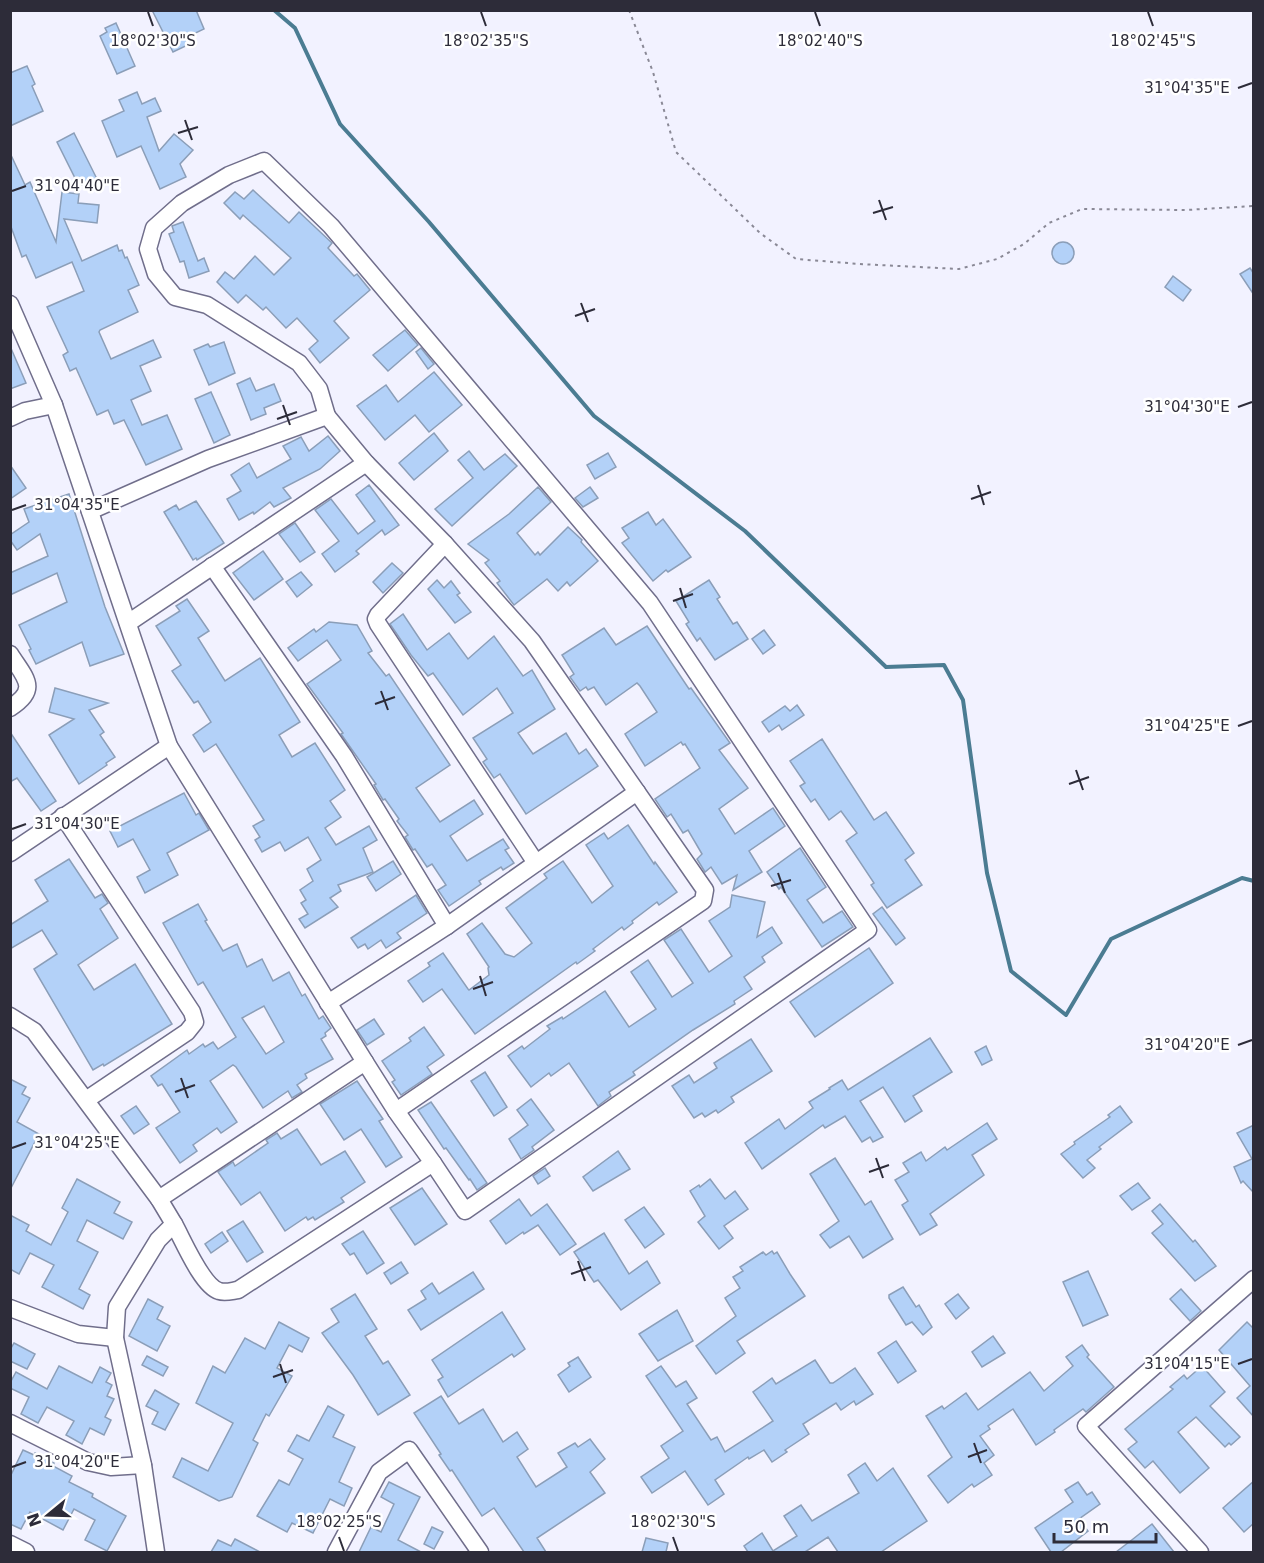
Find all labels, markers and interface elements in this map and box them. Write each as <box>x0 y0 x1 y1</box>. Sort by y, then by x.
text: 18°02'30"S <box>110 32 196 50</box>
text: 18°02'35"S <box>443 32 529 50</box>
text: 18°02'40"S <box>777 32 863 50</box>
text: 18°02'45"S <box>1110 32 1196 50</box>
text: 31°04'35"E <box>1144 79 1230 97</box>
text: 31°04'40"E <box>34 177 120 195</box>
text: 31°04'30"E <box>1144 398 1230 416</box>
text: 31°04'35"E <box>34 496 120 514</box>
text: 31°04'25"E <box>1144 717 1230 735</box>
text: 31°04'30"E <box>34 815 120 833</box>
text: 31°04'20"E <box>1144 1036 1230 1054</box>
text: 31°04'25"E <box>34 1134 120 1152</box>
text: 31°04'15"E <box>1144 1355 1230 1373</box>
text: 31°04'20"E <box>34 1453 120 1471</box>
north arrow <box>18 1485 78 1545</box>
scale bar <box>1054 1506 1156 1544</box>
text: N <box>23 1510 45 1529</box>
text: 18°02'25"S <box>296 1513 382 1531</box>
text: 18°02'30"S <box>630 1513 716 1531</box>
text: 50 m <box>1063 1516 1109 1537</box>

